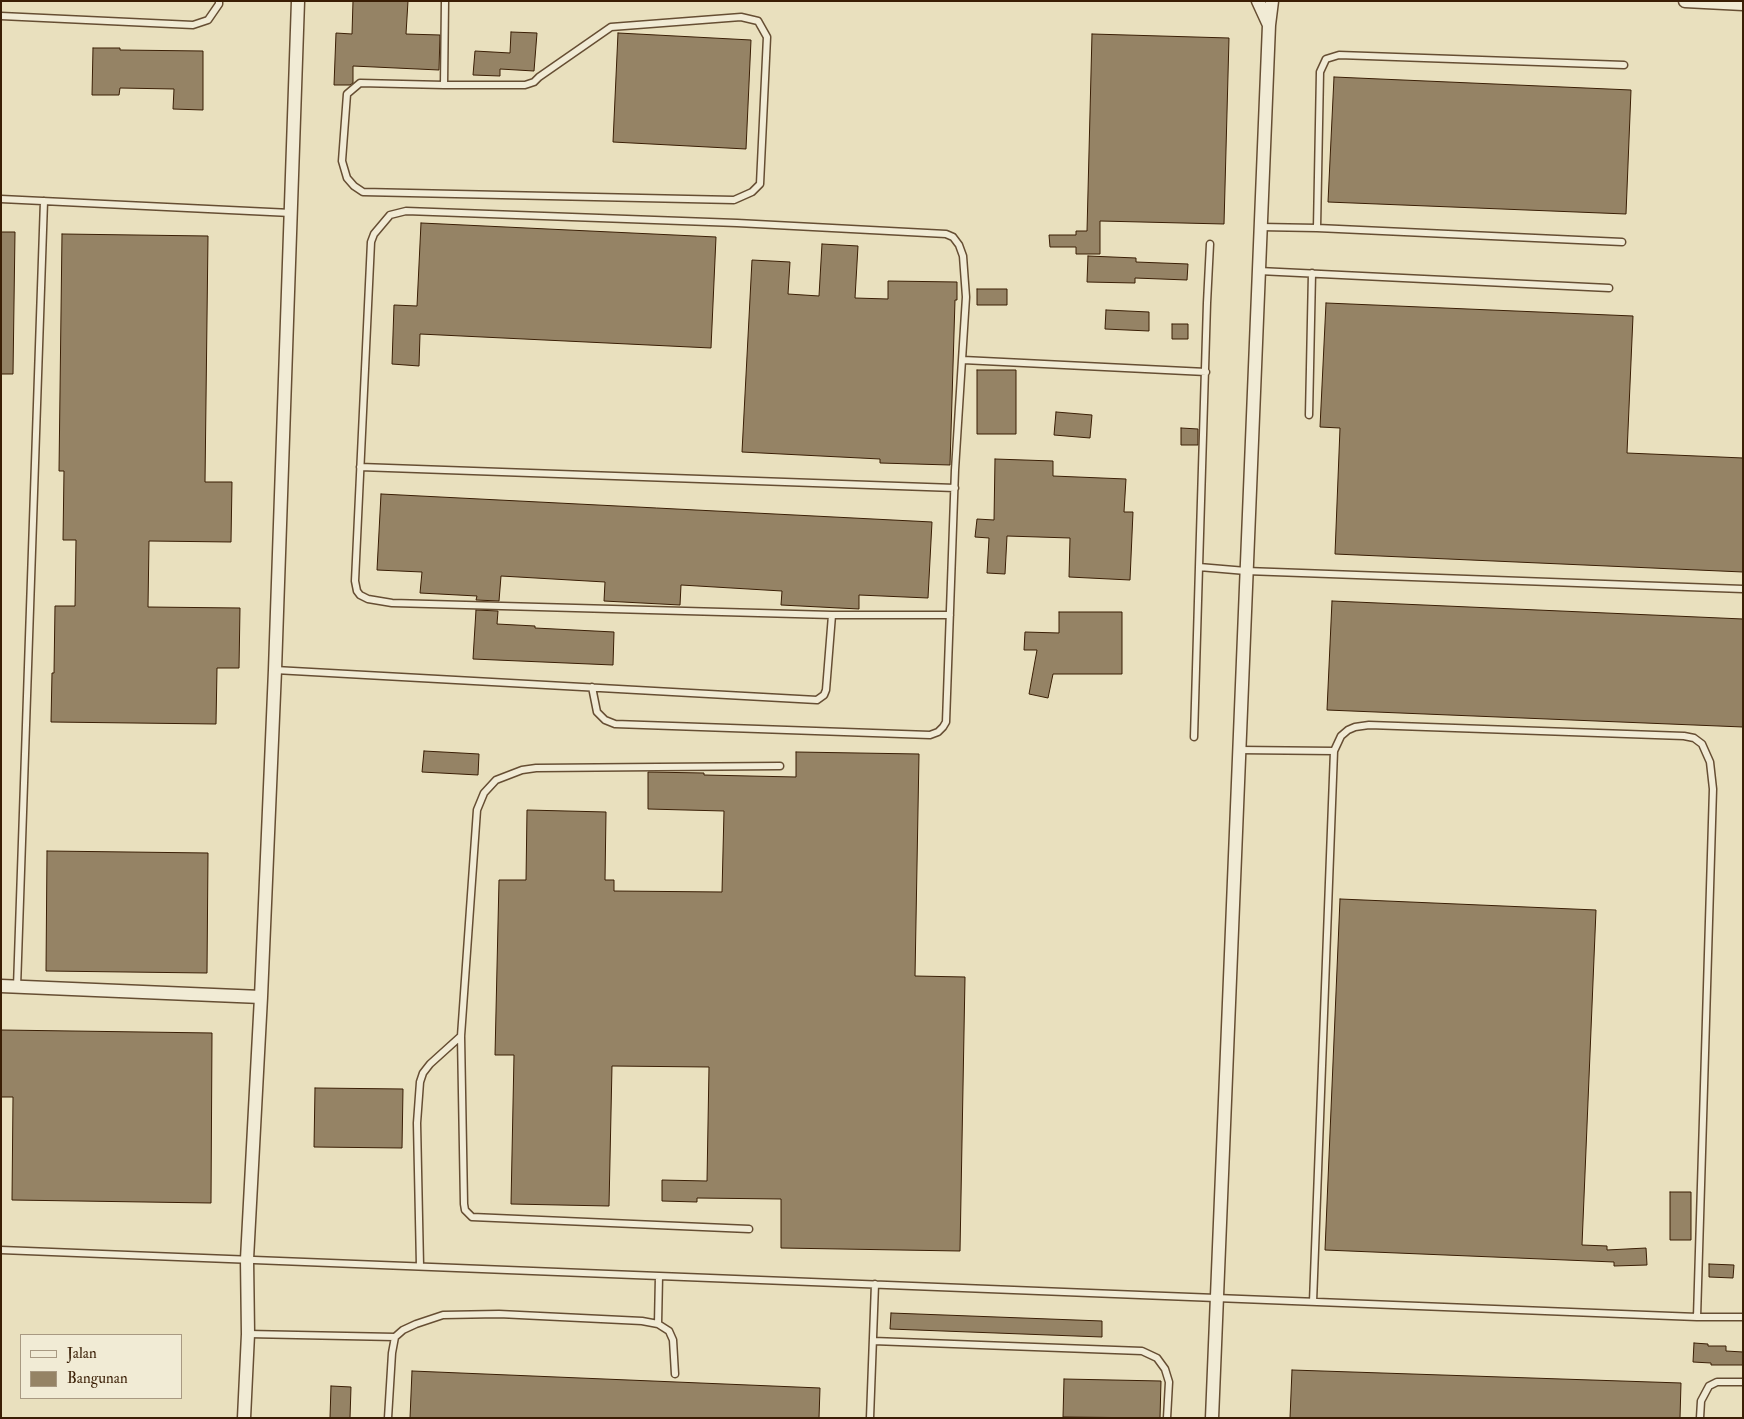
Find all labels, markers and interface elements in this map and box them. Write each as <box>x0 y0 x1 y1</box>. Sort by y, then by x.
legend <box>20 1334 182 1399</box>
text: Jalan <box>67 1344 97 1363</box>
text: Bangunan <box>67 1369 128 1388</box>

